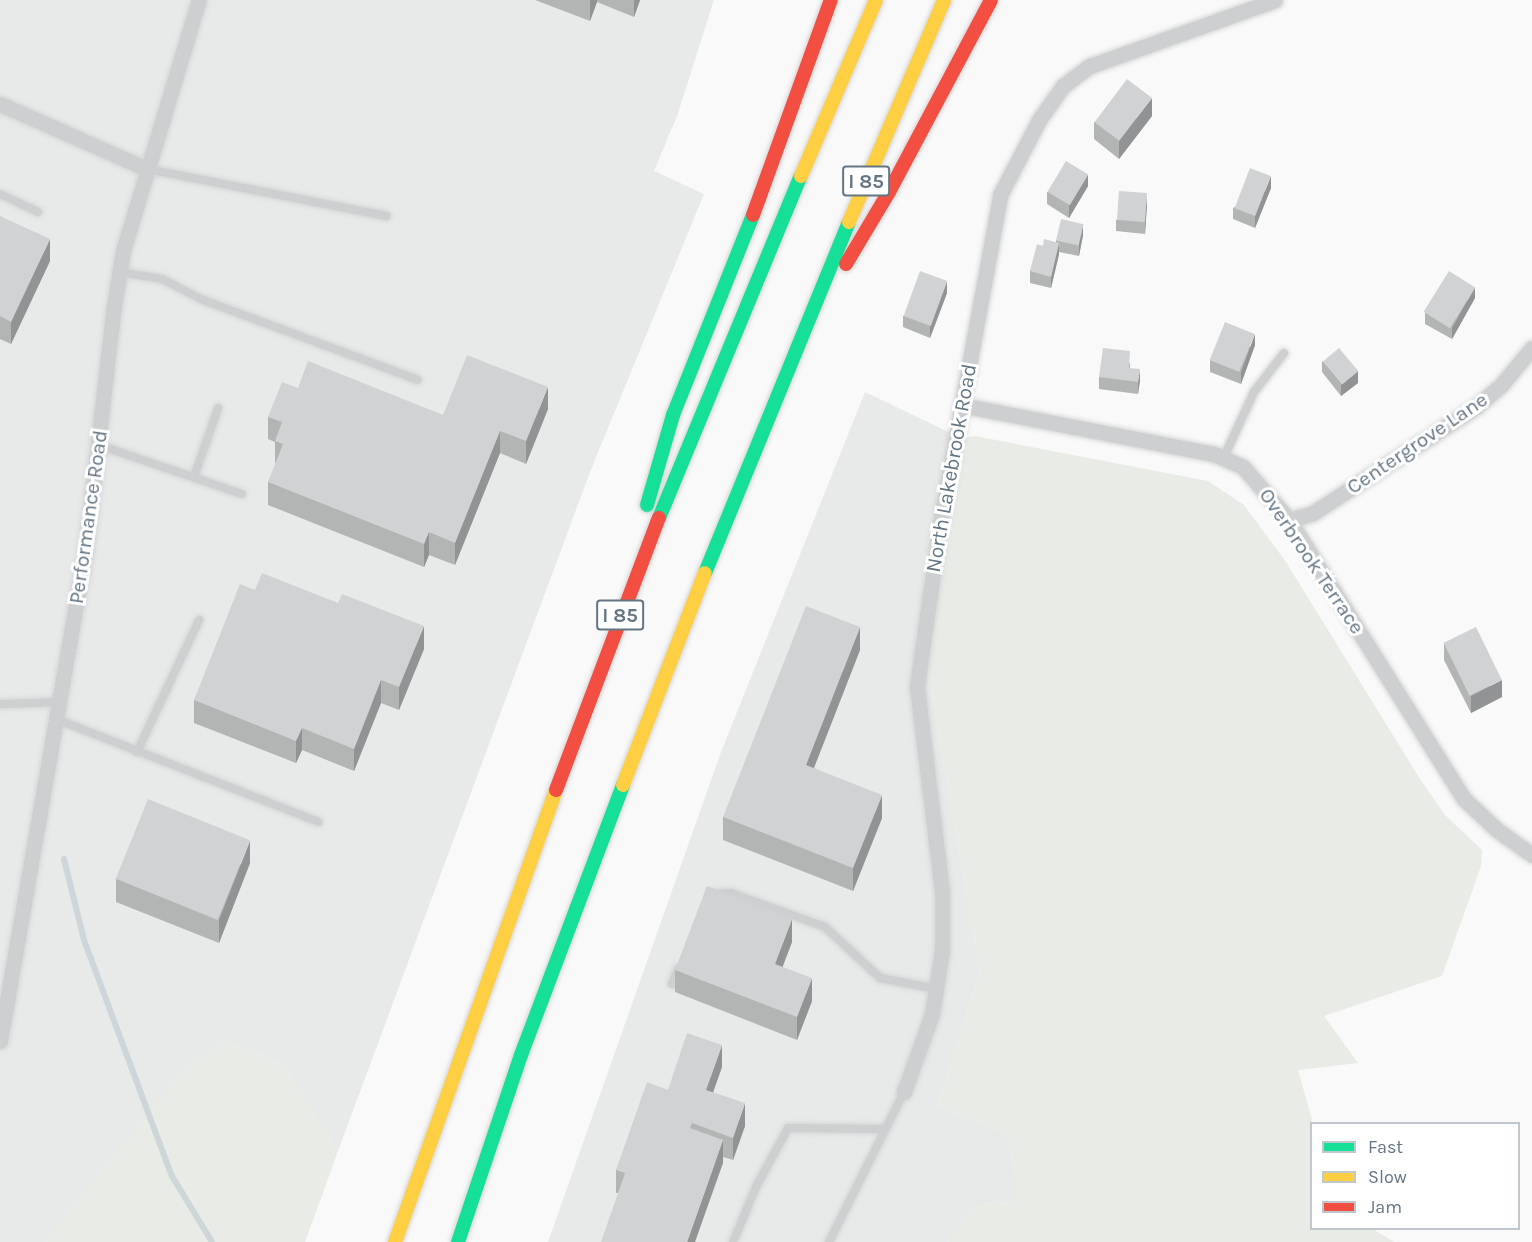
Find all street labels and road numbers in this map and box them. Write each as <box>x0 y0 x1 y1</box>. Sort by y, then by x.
road number: I 85 <box>842 164 890 198</box>
street label: North Lakebrook Road <box>920 362 982 574</box>
street label: Centergrove Lane <box>1342 387 1492 499</box>
street label: Performance Road <box>63 429 113 605</box>
street label: Overbrook Terrace <box>1254 483 1370 639</box>
road number: I 85 <box>596 598 644 632</box>

